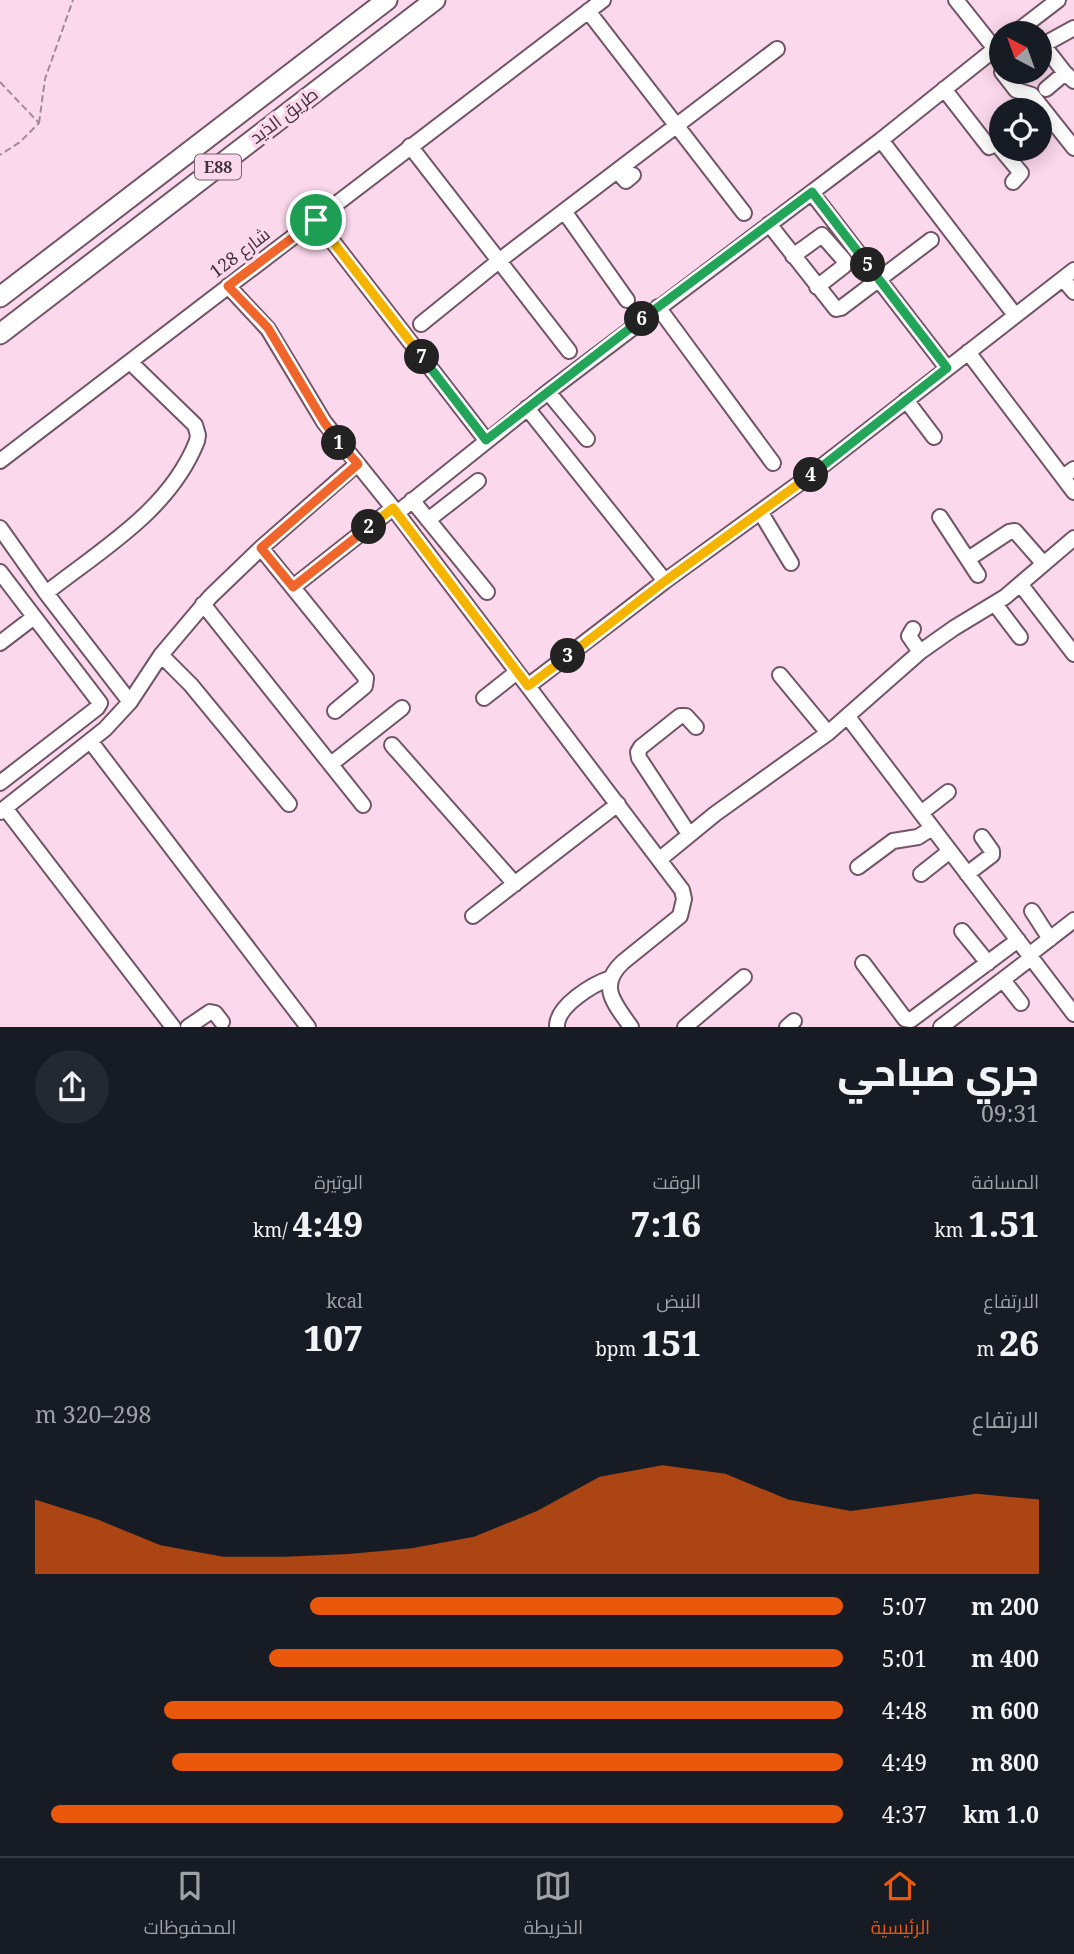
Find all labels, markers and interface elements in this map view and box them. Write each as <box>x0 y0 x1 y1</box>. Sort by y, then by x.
north arrow <box>989 21 1052 84</box>
map controls <box>989 21 1052 161</box>
street label: طريق الذيد <box>244 82 323 150</box>
button: locate <box>989 98 1052 161</box>
road number: E88 <box>195 154 241 180</box>
pin <box>286 190 346 250</box>
icon: arrive <box>297 201 335 239</box>
street label: شارع 128 <box>204 222 275 284</box>
pin: 5 <box>850 247 886 282</box>
text: 5 <box>862 251 873 277</box>
pin: 6 <box>624 302 660 336</box>
text: 6 <box>636 305 647 331</box>
pin: 7 <box>404 340 440 374</box>
text: 7 <box>416 343 427 369</box>
pin: 1 <box>322 426 356 460</box>
text: 1 <box>333 429 344 455</box>
pin: 4 <box>794 458 828 492</box>
text: 4 <box>805 461 816 487</box>
pin: 2 <box>352 510 386 544</box>
text: 2 <box>363 513 374 539</box>
pin: 3 <box>550 638 586 674</box>
text: 3 <box>562 642 573 668</box>
text: جري صباحي <box>838 1045 1039 1097</box>
button: share <box>35 1050 109 1124</box>
text: 09:31 <box>981 1097 1039 1129</box>
text: الوتيرة <box>314 1169 363 1195</box>
text: الوقت <box>653 1169 701 1195</box>
text: المسافة <box>971 1169 1039 1195</box>
text: 4:49 <box>293 1200 363 1247</box>
text: 7:16 <box>631 1200 701 1247</box>
text: 1.51 <box>969 1200 1039 1247</box>
text: /km <box>253 1217 293 1243</box>
text: km <box>935 1217 969 1243</box>
text: kcal <box>326 1288 363 1314</box>
text: النبض <box>656 1288 701 1314</box>
text: الارتفاع <box>983 1288 1039 1314</box>
text: 107 <box>303 1314 363 1361</box>
text: 151 <box>641 1319 701 1366</box>
text: 26 <box>999 1319 1039 1366</box>
text: bpm <box>595 1336 641 1362</box>
text: m <box>976 1336 999 1362</box>
text: 298–320 m <box>35 1398 151 1430</box>
text: الارتفاع <box>972 1403 1039 1435</box>
text: 5:07 <box>882 1590 927 1622</box>
text: 200 m <box>971 1590 1039 1622</box>
text: 5:01 <box>882 1642 927 1674</box>
text: 400 m <box>971 1642 1039 1674</box>
text: 4:48 <box>882 1694 927 1726</box>
text: 600 m <box>971 1694 1039 1726</box>
text: 4:49 <box>882 1746 927 1778</box>
text: 800 m <box>971 1746 1039 1778</box>
text: 4:37 <box>882 1798 927 1830</box>
text: 1.0 km <box>963 1798 1039 1830</box>
tab: المحفوظات <box>144 1867 236 1945</box>
tab: الخريطة <box>524 1867 583 1945</box>
tab: الرئيسية <box>871 1867 930 1945</box>

